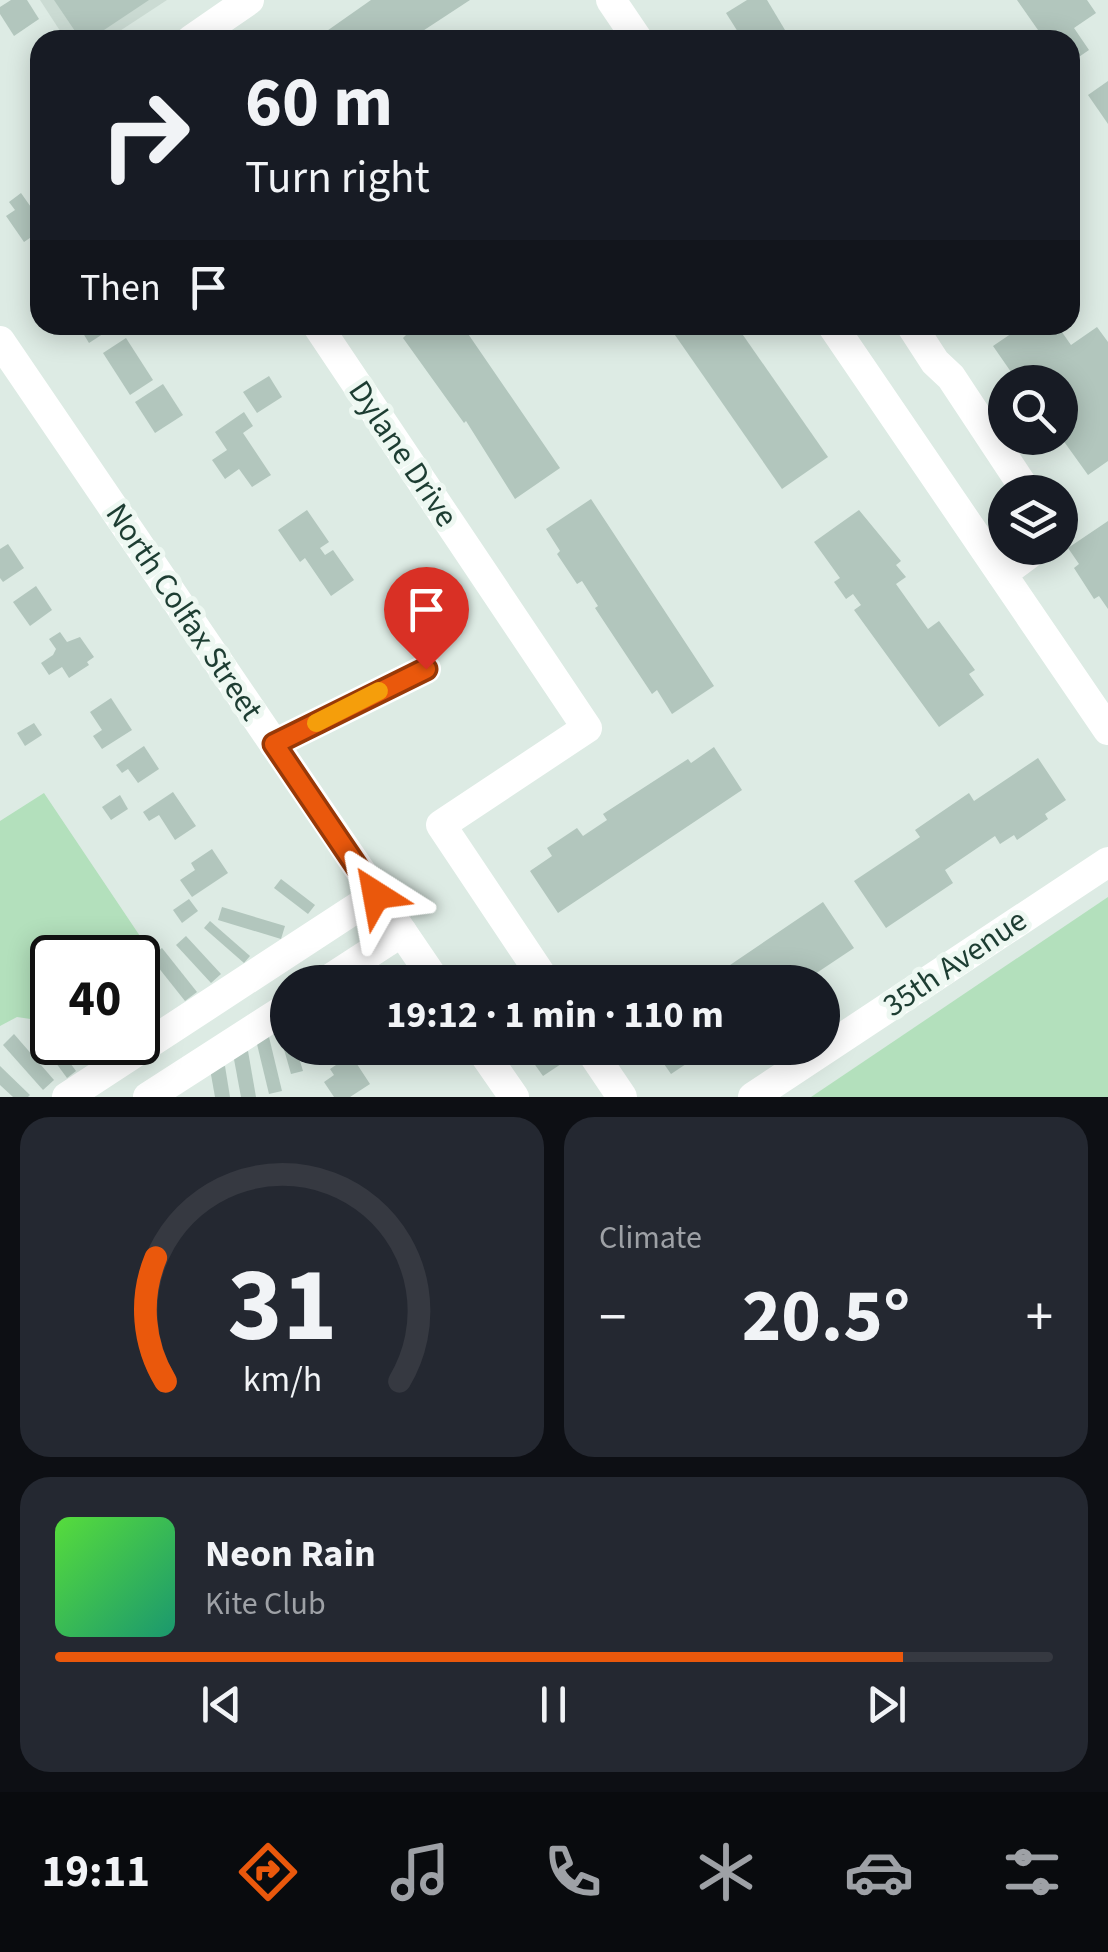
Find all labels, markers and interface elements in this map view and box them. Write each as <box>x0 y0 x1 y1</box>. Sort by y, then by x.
text: 60 m <box>245 53 393 153</box>
icon: right <box>80 70 210 200</box>
text: Turn right <box>245 146 430 210</box>
icon: arrive <box>181 260 236 315</box>
text: Then <box>80 261 161 315</box>
map controls <box>988 365 1078 565</box>
button: search <box>988 365 1078 455</box>
street label: Dylane Drive <box>337 371 469 537</box>
button: layers <box>988 475 1078 565</box>
street label: North Colfax Street <box>94 494 274 730</box>
pin <box>384 567 469 670</box>
icon: arrive <box>399 582 454 637</box>
position arrow <box>324 843 428 947</box>
street label: 35th Avenue <box>874 898 1036 1028</box>
speed limit sign: 40 <box>30 935 160 1065</box>
text: 19:12 · 1 min · 110 m <box>386 988 724 1042</box>
text: Climate <box>599 1215 702 1261</box>
text: 31 <box>227 1233 337 1381</box>
text: 20.5° <box>742 1263 910 1370</box>
text: − <box>599 1279 626 1357</box>
text: + <box>1026 1279 1053 1357</box>
text: km/h <box>242 1354 322 1405</box>
text: Neon Rain <box>205 1527 376 1581</box>
text: Kite Club <box>205 1581 326 1627</box>
icon: previous <box>194 1677 249 1732</box>
icon: pause <box>526 1677 581 1732</box>
icon: next <box>859 1677 914 1732</box>
icon: directions <box>233 1837 303 1907</box>
icon: music <box>385 1837 455 1907</box>
icon: phone <box>538 1837 608 1907</box>
icon: climate <box>691 1837 761 1907</box>
icon: car <box>844 1837 914 1907</box>
icon: filters <box>997 1837 1067 1907</box>
text: 19:11 <box>41 1840 150 1904</box>

